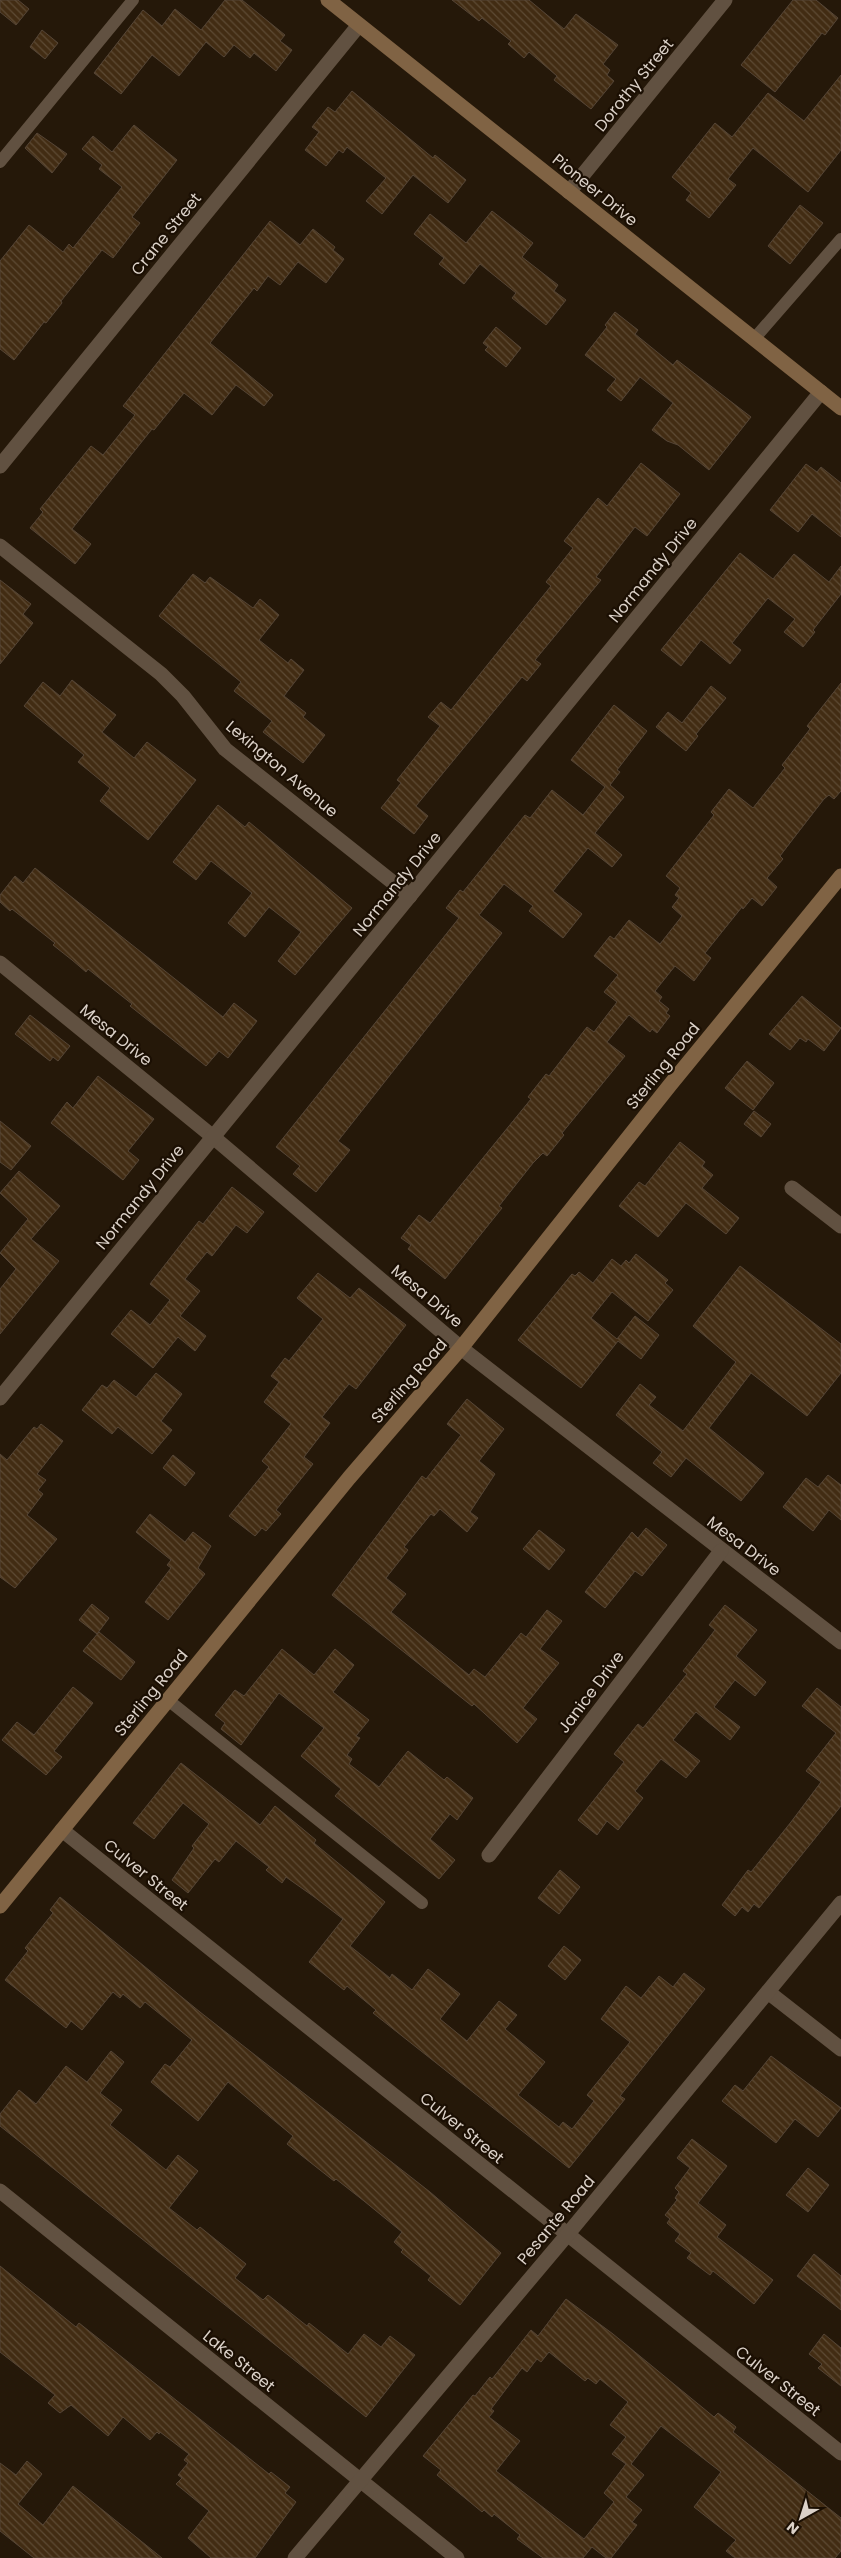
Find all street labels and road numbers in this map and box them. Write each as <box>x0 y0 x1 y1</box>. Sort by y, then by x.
street label: Dorothy Street <box>589 33 679 137</box>
street label: Pioneer Drive <box>547 148 643 232</box>
street label: Crane Street <box>125 188 207 280</box>
street label: Normandy Drive <box>603 512 703 627</box>
street label: Lexington Avenue <box>221 715 343 823</box>
street label: Normandy Drive <box>347 826 447 941</box>
street label: Mesa Drive <box>75 999 157 1071</box>
street label: Sterling Road <box>621 1018 705 1114</box>
street label: Normandy Drive <box>90 1139 190 1254</box>
street label: Mesa Drive <box>386 1259 468 1333</box>
street label: Sterling Road <box>366 1333 452 1429</box>
street label: Mesa Drive <box>702 1511 786 1581</box>
street label: Sterling Road <box>109 1645 193 1741</box>
street label: Janice Drive <box>552 1646 630 1738</box>
street label: Culver Street <box>99 1834 193 1916</box>
street label: Culver Street <box>415 2087 509 2169</box>
street label: Pesante Road <box>512 2170 600 2270</box>
street label: Lake Street <box>198 2325 280 2397</box>
street label: Culver Street <box>731 2340 826 2422</box>

